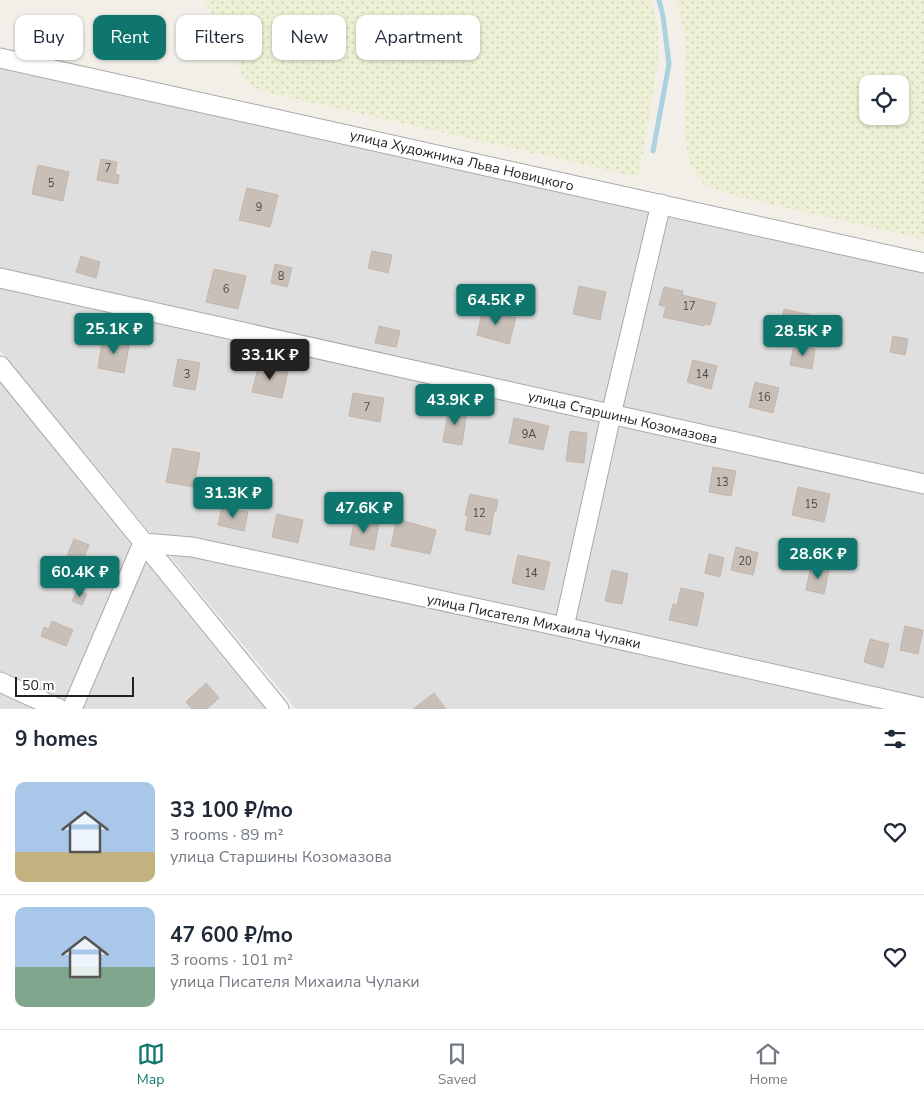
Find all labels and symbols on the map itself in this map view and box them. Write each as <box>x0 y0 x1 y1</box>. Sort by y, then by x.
street label: улица Художника Льва Новицкого <box>348 125 576 196</box>
house number: 7 <box>105 161 111 176</box>
house number: 5 <box>48 176 55 191</box>
house number: 9 <box>256 200 262 215</box>
house number: 8 <box>278 269 285 284</box>
house number: 6 <box>223 282 230 297</box>
pin: 64.5K ₽ <box>450 284 542 326</box>
house number: 17 <box>682 299 696 314</box>
pin: 25.1K ₽ <box>68 312 160 355</box>
pin: 28.5K ₽ <box>757 314 849 357</box>
pin: 33.1K ₽ <box>224 338 316 381</box>
house number: 3 <box>184 367 190 382</box>
house number: 14 <box>695 367 709 382</box>
pin: 43.9K ₽ <box>409 384 501 426</box>
street label: улица Старшины Козомазова <box>526 386 720 449</box>
house number: 16 <box>757 390 771 405</box>
house number: 7 <box>364 400 370 415</box>
house number: 9А <box>522 427 536 442</box>
house number: 13 <box>715 475 729 490</box>
pin: 31.3K ₽ <box>187 476 279 519</box>
pin: 47.6K ₽ <box>318 492 410 534</box>
house number: 15 <box>804 497 818 512</box>
house number: 12 <box>472 506 486 521</box>
pin: 28.6K ₽ <box>772 538 864 580</box>
house number: 20 <box>738 554 752 569</box>
pin: 60.4K ₽ <box>34 556 126 598</box>
house number: 14 <box>524 566 538 581</box>
street label: улица Писателя Михаила Чулаки <box>425 589 643 653</box>
scale bar <box>15 674 134 697</box>

